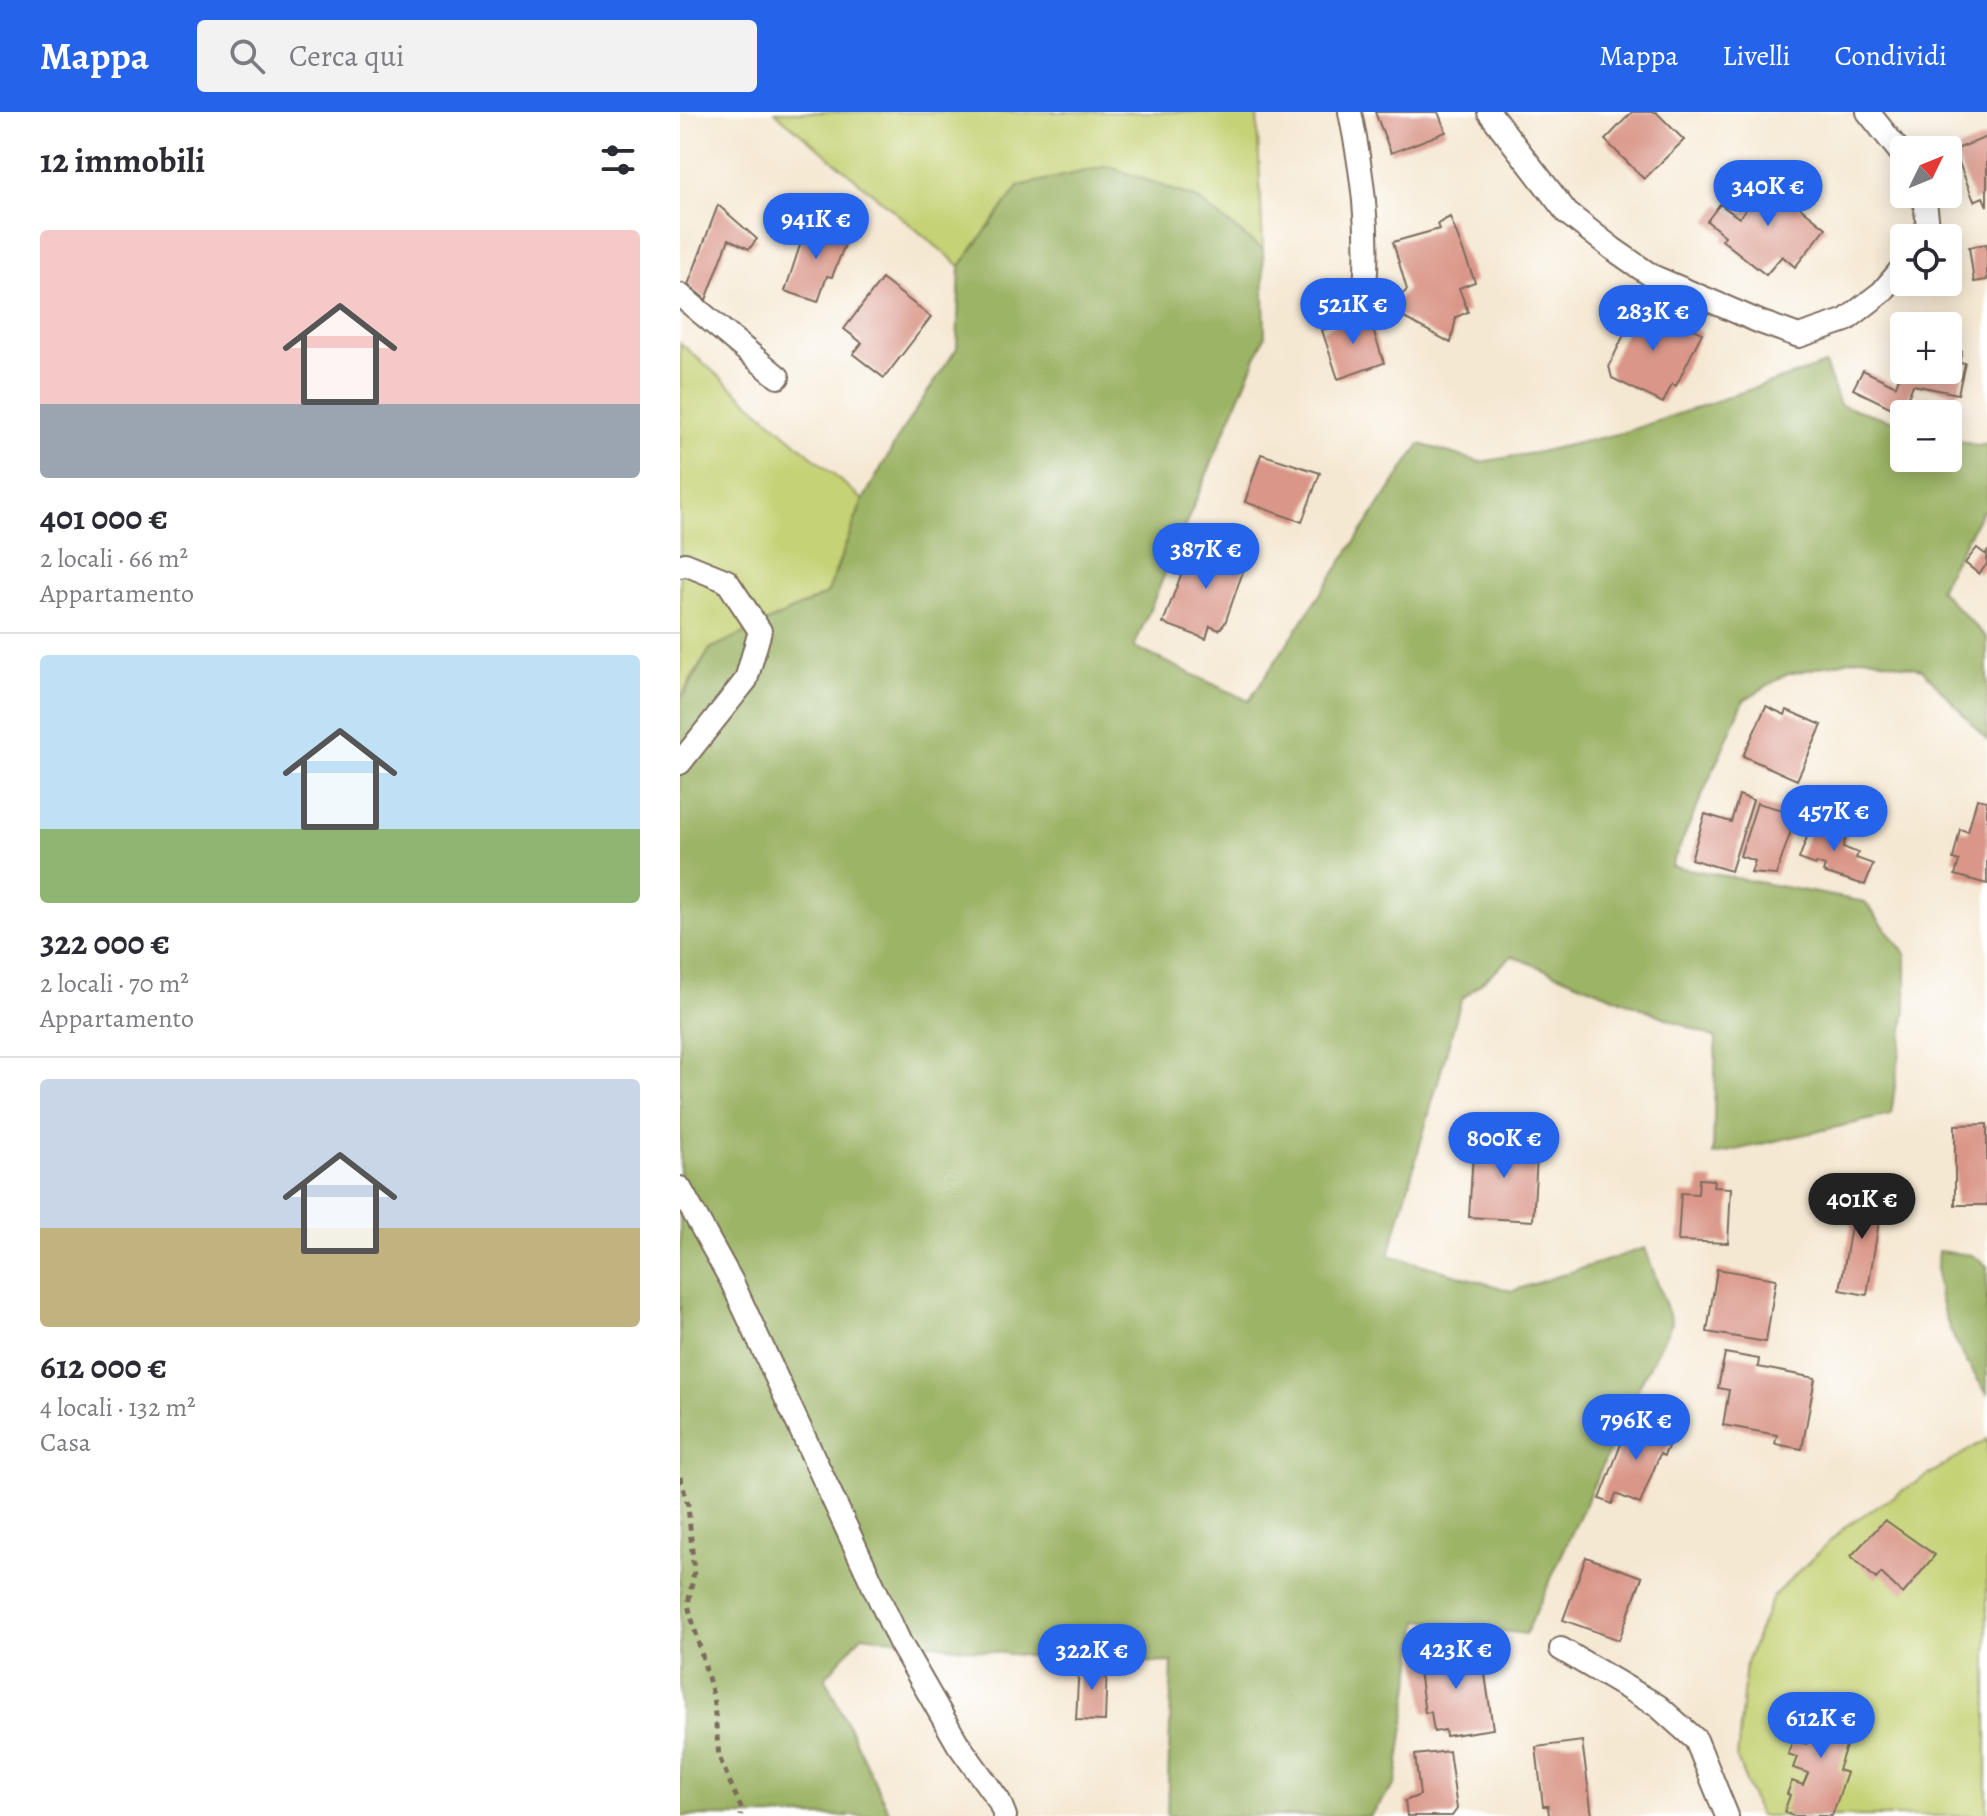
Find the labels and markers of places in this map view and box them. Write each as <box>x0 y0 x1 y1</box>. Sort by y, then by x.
pin: 340K € <box>1703 160 1833 228</box>
pin: 941K € <box>751 193 881 261</box>
pin: 521K € <box>1288 278 1418 346</box>
pin: 283K € <box>1588 285 1718 353</box>
pin: 387K € <box>1141 523 1271 591</box>
pin: 457K € <box>1769 785 1899 853</box>
pin: 800K € <box>1439 1112 1569 1180</box>
pin: 401K € <box>1797 1173 1927 1241</box>
pin: 796K € <box>1571 1394 1701 1462</box>
pin: 423K € <box>1391 1623 1521 1691</box>
pin: 322K € <box>1027 1624 1157 1692</box>
pin: 612K € <box>1756 1692 1886 1760</box>

